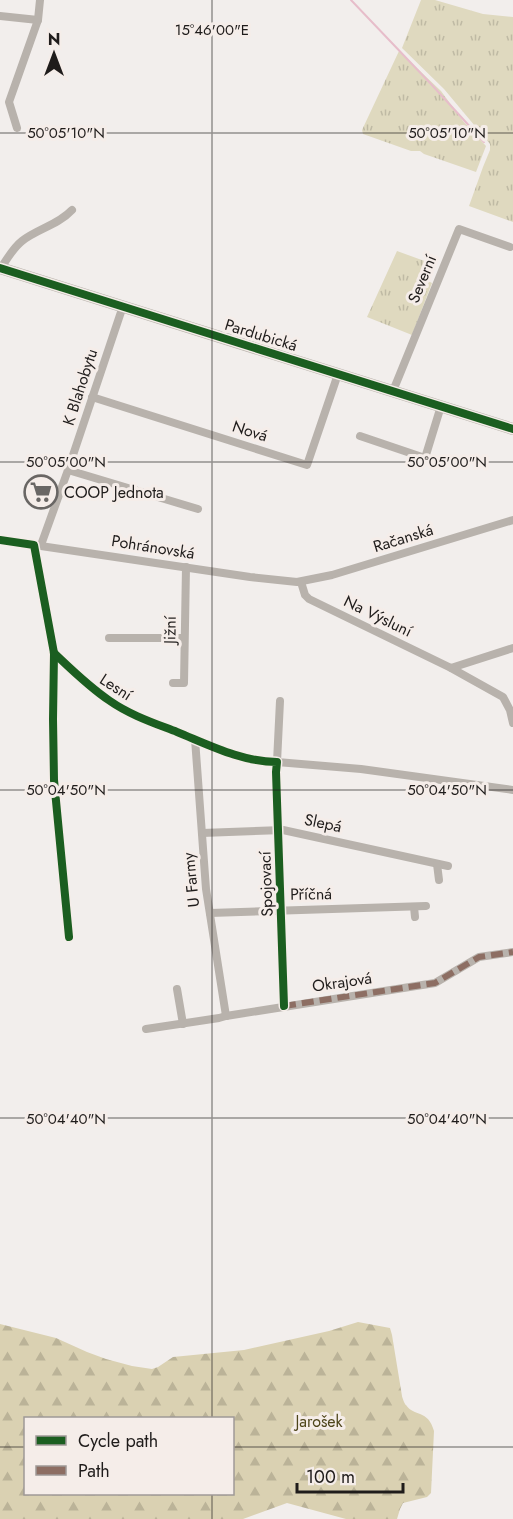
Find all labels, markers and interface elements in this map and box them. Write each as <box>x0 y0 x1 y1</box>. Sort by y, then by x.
text: 15°46'00"E <box>175 19 249 41</box>
north arrow <box>24 24 84 84</box>
text: N <box>48 28 60 51</box>
text: 50°05'10"N <box>27 122 105 144</box>
text: 50°05'10"N <box>408 122 486 144</box>
street label: Severní <box>402 251 442 306</box>
street label: Pardubická <box>222 313 300 357</box>
street label: K Blahobytu <box>57 346 103 428</box>
street label: Nová <box>229 415 271 447</box>
text: 50°05'00"N <box>26 451 106 473</box>
text: 50°05'00"N <box>407 451 487 473</box>
supermarket icon: COOP Jednota <box>23 474 59 510</box>
place label: COOP Jednota <box>64 481 164 504</box>
street label: Račanská <box>370 518 436 558</box>
street label: Pohránovská <box>110 529 196 565</box>
street label: Na Výsluní <box>340 590 417 643</box>
street label: Jižní <box>158 615 182 646</box>
street label: Lesní <box>95 668 137 706</box>
text: 50°04'50"N <box>26 779 106 801</box>
text: 50°04'50"N <box>407 779 487 801</box>
street label: Slepá <box>302 808 344 838</box>
street label: Spojovací <box>253 850 279 917</box>
street label: U Farmy <box>177 851 205 909</box>
street label: Příčná <box>290 882 332 906</box>
street label: Okrajová <box>311 966 373 998</box>
text: 50°04'40"N <box>26 1108 106 1130</box>
text: 50°04'40"N <box>407 1108 487 1130</box>
park label: Jarošek <box>293 1410 344 1433</box>
legend <box>24 1417 234 1495</box>
text: Cycle path <box>78 1428 158 1454</box>
scale bar <box>297 1456 404 1494</box>
text: Path <box>78 1458 110 1484</box>
text: 100 m <box>306 1464 355 1490</box>

